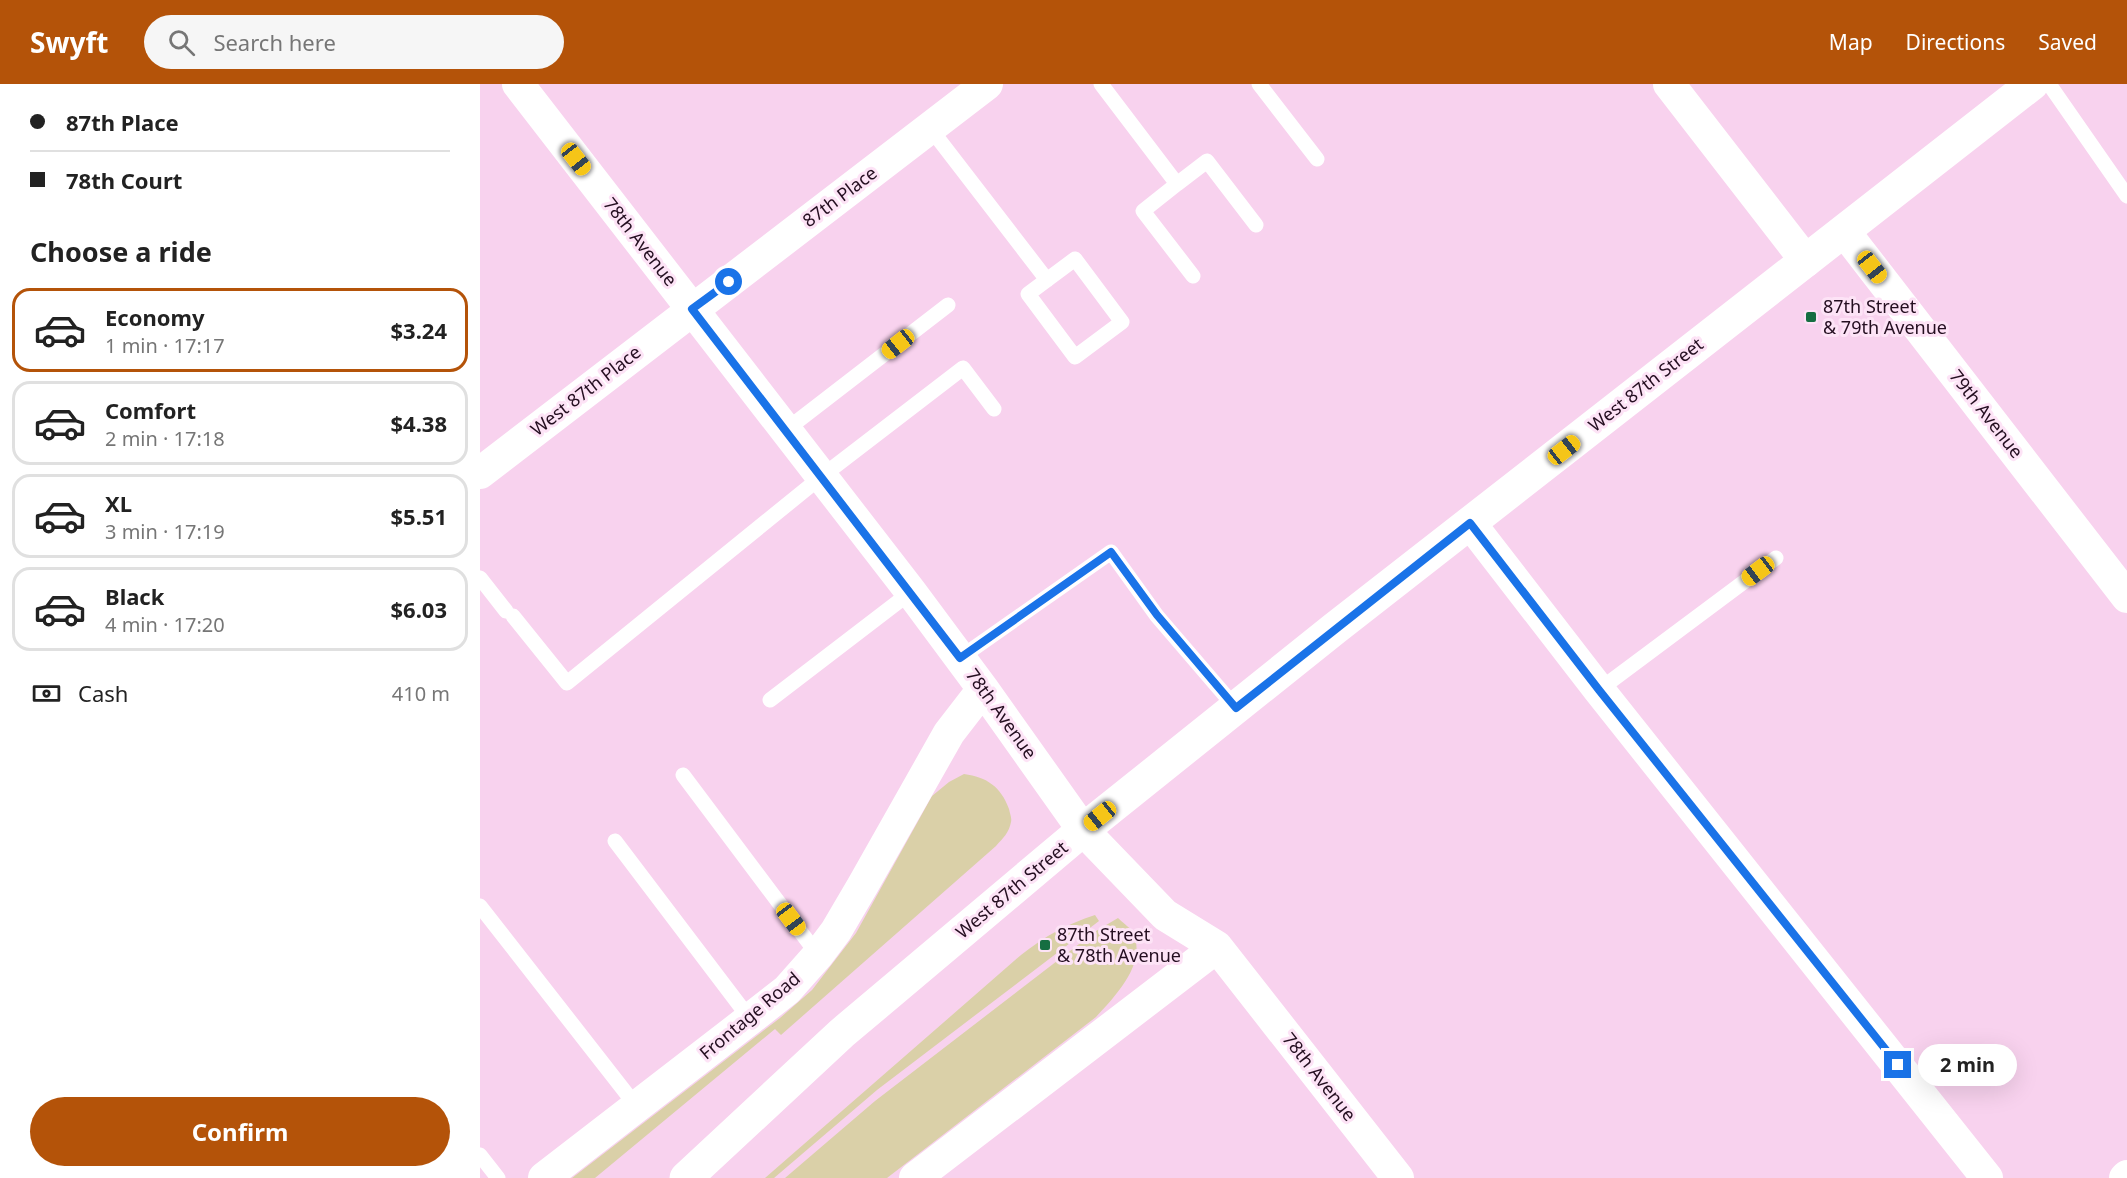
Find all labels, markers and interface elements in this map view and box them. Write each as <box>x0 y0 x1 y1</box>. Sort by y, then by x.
search box <box>144 15 564 69</box>
text: Swyft <box>30 23 108 61</box>
icon: search <box>165 26 198 59</box>
text: Search here <box>213 27 336 57</box>
text: Map <box>1829 28 1873 56</box>
text: Directions <box>1906 28 2005 56</box>
text: Saved <box>2038 28 2097 56</box>
text: 87th Place <box>66 107 179 137</box>
car <box>558 139 594 179</box>
street label: 87th Place <box>797 160 881 232</box>
text: 78th Court <box>66 165 182 195</box>
street label: 78th Avenue <box>599 192 683 291</box>
text: Choose a ride <box>30 233 212 270</box>
car <box>1854 247 1890 287</box>
route start <box>715 268 742 295</box>
place label: 87th Street & 79th Avenue <box>1823 294 1947 339</box>
text: Economy <box>105 302 204 332</box>
icon: car <box>33 303 87 357</box>
marker: 87th Street & 79th Avenue <box>1804 310 1818 324</box>
text: $3.24 <box>390 315 447 345</box>
car <box>878 326 918 362</box>
text: 1 min · 17:17 <box>105 332 225 359</box>
street label: West 87th Street <box>1583 332 1708 437</box>
street label: West 87th Place <box>525 340 645 441</box>
street label: 79th Avenue <box>1945 364 2029 463</box>
text: Comfort <box>105 395 196 425</box>
icon: car <box>33 396 87 450</box>
text: $4.38 <box>390 408 447 438</box>
text: 2 min · 17:18 <box>105 425 225 452</box>
car <box>1544 432 1584 468</box>
text: XL <box>105 488 132 518</box>
icon: car <box>33 489 87 543</box>
text: $5.51 <box>390 501 447 531</box>
text: 3 min · 17:19 <box>105 518 225 545</box>
car <box>1738 553 1778 589</box>
text: Black <box>105 581 164 611</box>
icon: car <box>33 582 87 636</box>
text: $6.03 <box>390 594 447 624</box>
text: 4 min · 17:20 <box>105 611 225 638</box>
street label: 78th Avenue <box>961 663 1043 763</box>
icon: cash <box>30 677 63 710</box>
text: Cash <box>78 678 128 708</box>
text: 410 m <box>392 680 450 707</box>
car <box>1080 798 1120 834</box>
street label: West 87th Street <box>950 835 1073 943</box>
car <box>773 899 809 939</box>
place label: 87th Street & 78th Avenue <box>1057 922 1181 967</box>
marker: 87th Street & 78th Avenue <box>1038 938 1052 952</box>
street label: Frontage Road <box>694 966 805 1064</box>
street label: 78th Avenue <box>1278 1027 1362 1126</box>
callout: 2 min <box>1919 1044 2018 1086</box>
route end <box>1884 1051 1911 1078</box>
text: 2 min <box>1940 1051 1995 1078</box>
button: Confirm <box>30 1097 450 1166</box>

